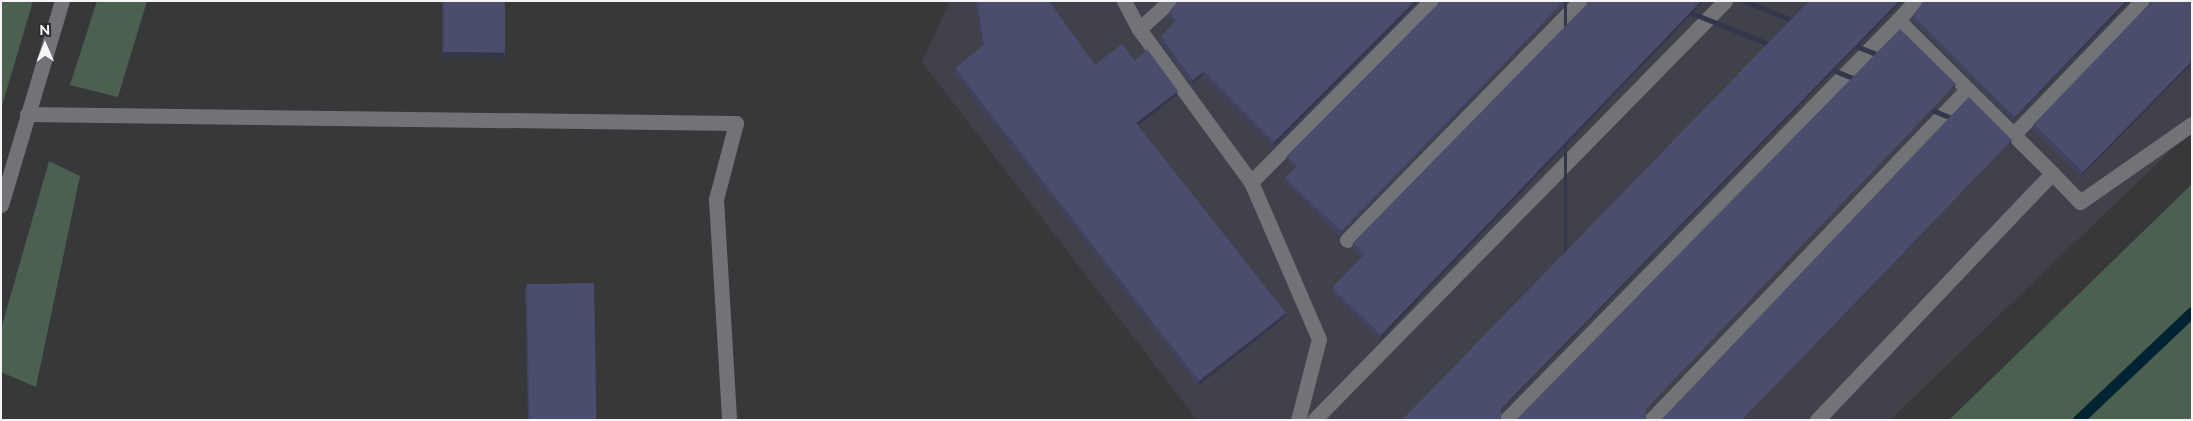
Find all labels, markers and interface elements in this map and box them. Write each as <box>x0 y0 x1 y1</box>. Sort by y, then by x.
north arrow <box>20 20 70 70</box>
text: N <box>39 22 50 38</box>

